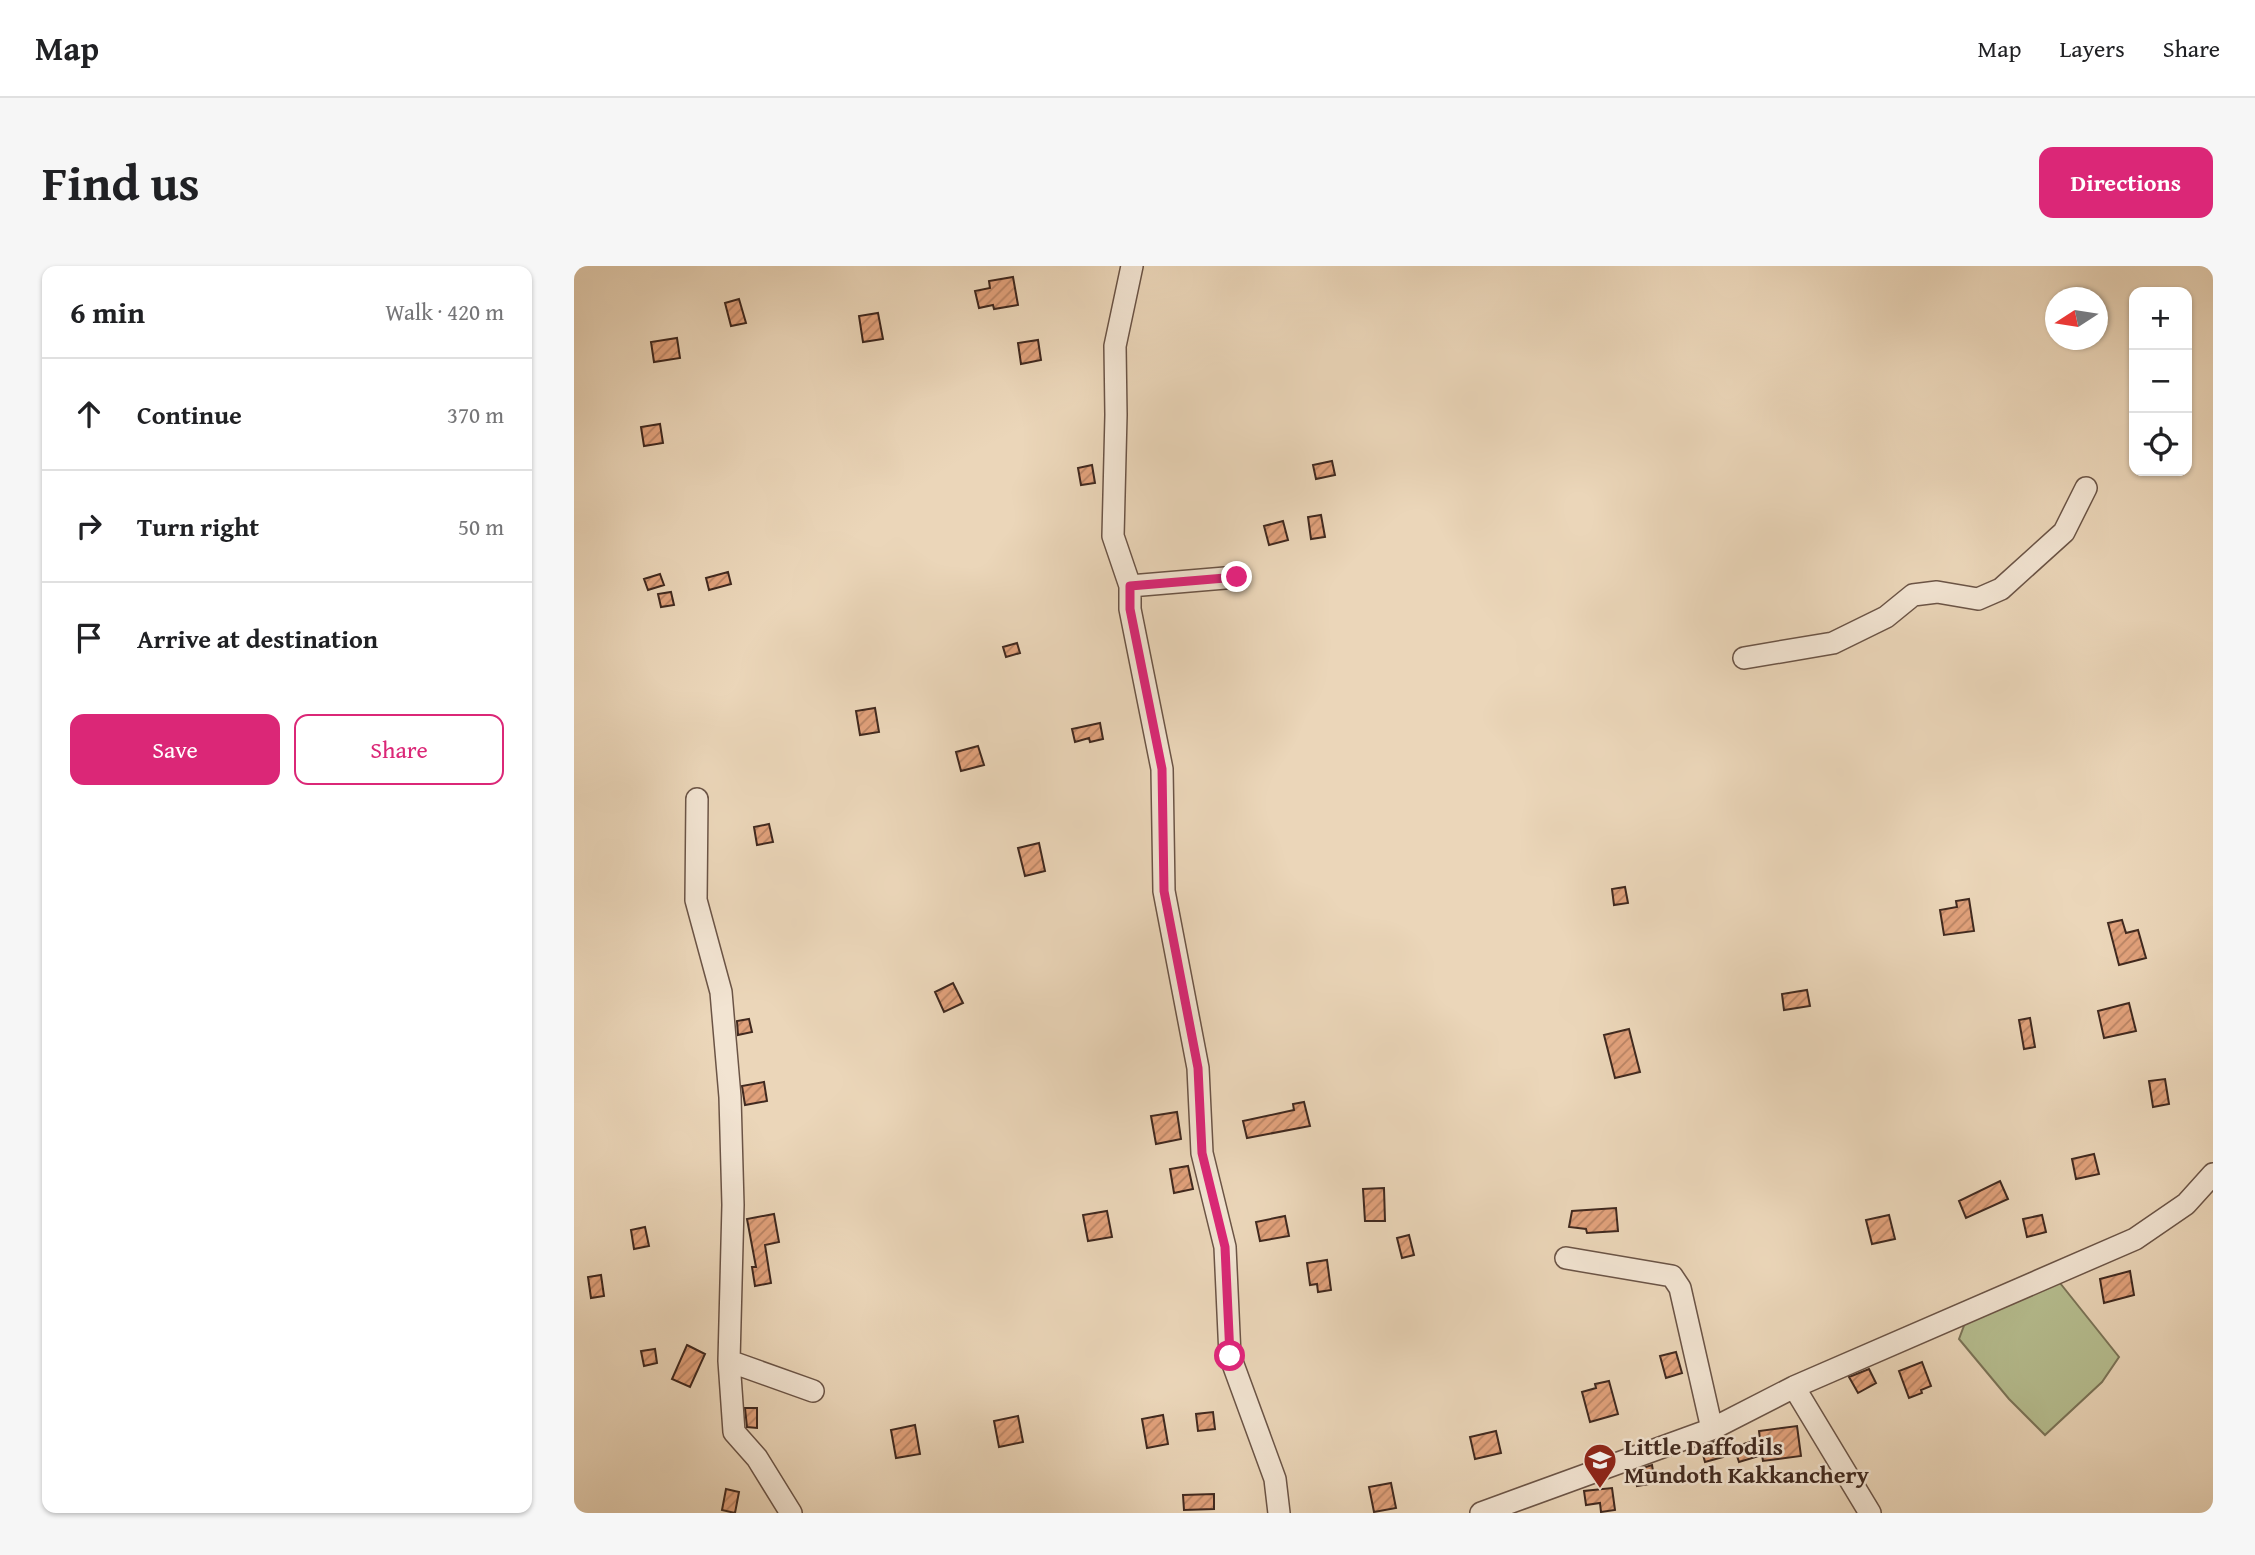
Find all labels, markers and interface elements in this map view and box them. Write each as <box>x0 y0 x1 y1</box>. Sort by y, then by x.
text: Map <box>35 24 99 72</box>
text: Map <box>1978 31 2021 66</box>
text: Layers <box>2059 31 2125 66</box>
text: Share <box>2163 31 2220 66</box>
text: Find us <box>42 146 200 218</box>
button: Directions <box>2039 147 2213 218</box>
north arrow <box>2045 287 2108 350</box>
map controls <box>2129 287 2192 476</box>
button: + <box>2129 287 2192 350</box>
text: 6 min <box>70 290 145 334</box>
text: Walk · 420 m <box>385 295 504 328</box>
button: − <box>2129 350 2192 413</box>
icon: ahead <box>70 395 108 433</box>
text: Continue <box>137 395 242 434</box>
text: 370 m <box>447 398 504 431</box>
button: locate <box>2129 413 2192 476</box>
icon: right <box>70 507 108 545</box>
text: Turn right <box>137 507 259 546</box>
text: 50 m <box>458 510 504 543</box>
route end <box>1221 561 1252 592</box>
icon: arrive <box>70 619 108 657</box>
text: Arrive at destination <box>137 619 378 658</box>
button: Save <box>70 714 280 785</box>
button: Share <box>294 714 504 785</box>
route start <box>1214 1340 1245 1371</box>
place label: Little Daffodils Mundoth Kakkanchery <box>1624 1429 1870 1492</box>
school or university icon: Little Daffodils Mundoth Kakkanchery <box>1581 1441 1619 1490</box>

